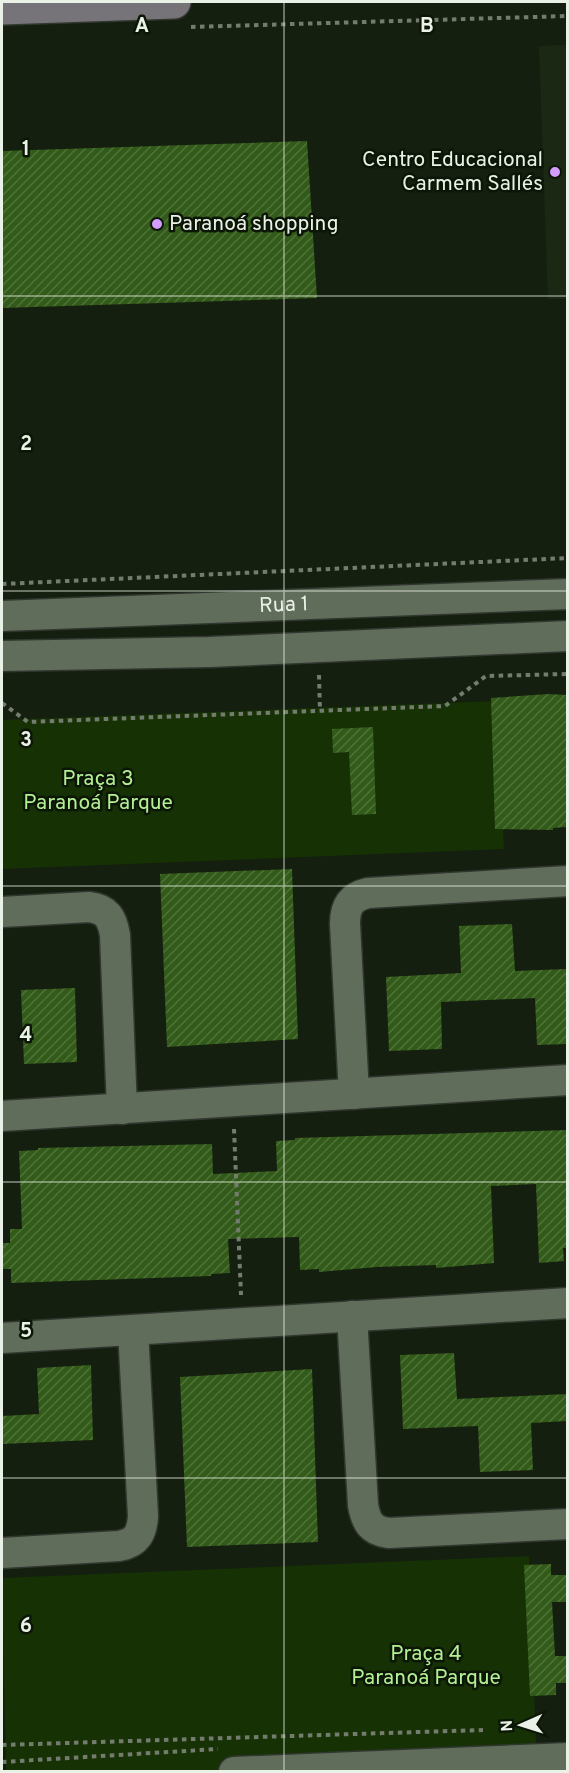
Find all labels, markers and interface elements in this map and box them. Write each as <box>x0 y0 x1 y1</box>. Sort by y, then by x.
text: A <box>135 14 149 40</box>
text: B <box>420 14 434 40</box>
text: 1 <box>22 137 30 163</box>
place label: Centro Educacional Carmem Sallés <box>362 147 543 198</box>
marker: Centro Educacional Carmem Sallés <box>548 165 562 179</box>
place label: Paranoá shopping <box>169 211 339 238</box>
marker: Paranoá shopping <box>150 217 164 231</box>
text: 2 <box>20 432 32 458</box>
street label: Rua 1 <box>259 591 309 619</box>
text: 3 <box>20 728 32 754</box>
park label: Praça 3 Paranoá Parque <box>23 766 173 817</box>
text: 4 <box>20 1023 32 1049</box>
text: 5 <box>20 1319 32 1345</box>
text: 6 <box>20 1614 32 1640</box>
park label: Praça 4 Paranoá Parque <box>351 1641 501 1692</box>
north arrow <box>491 1695 551 1755</box>
text: N <box>498 1719 518 1732</box>

